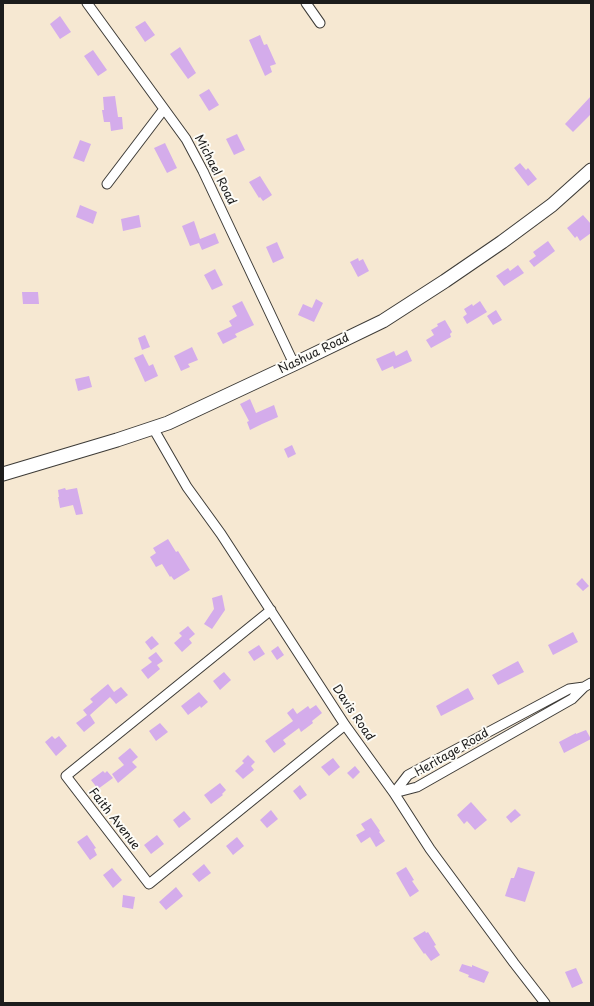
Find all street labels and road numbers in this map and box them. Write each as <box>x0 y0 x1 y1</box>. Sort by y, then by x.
street label: Michael Road <box>191 132 239 208</box>
street label: Nashua Road <box>276 331 352 377</box>
street label: Davis Road <box>329 682 377 744</box>
street label: Heritage Road <box>412 726 492 780</box>
street label: Faith Avenue <box>85 785 143 853</box>

